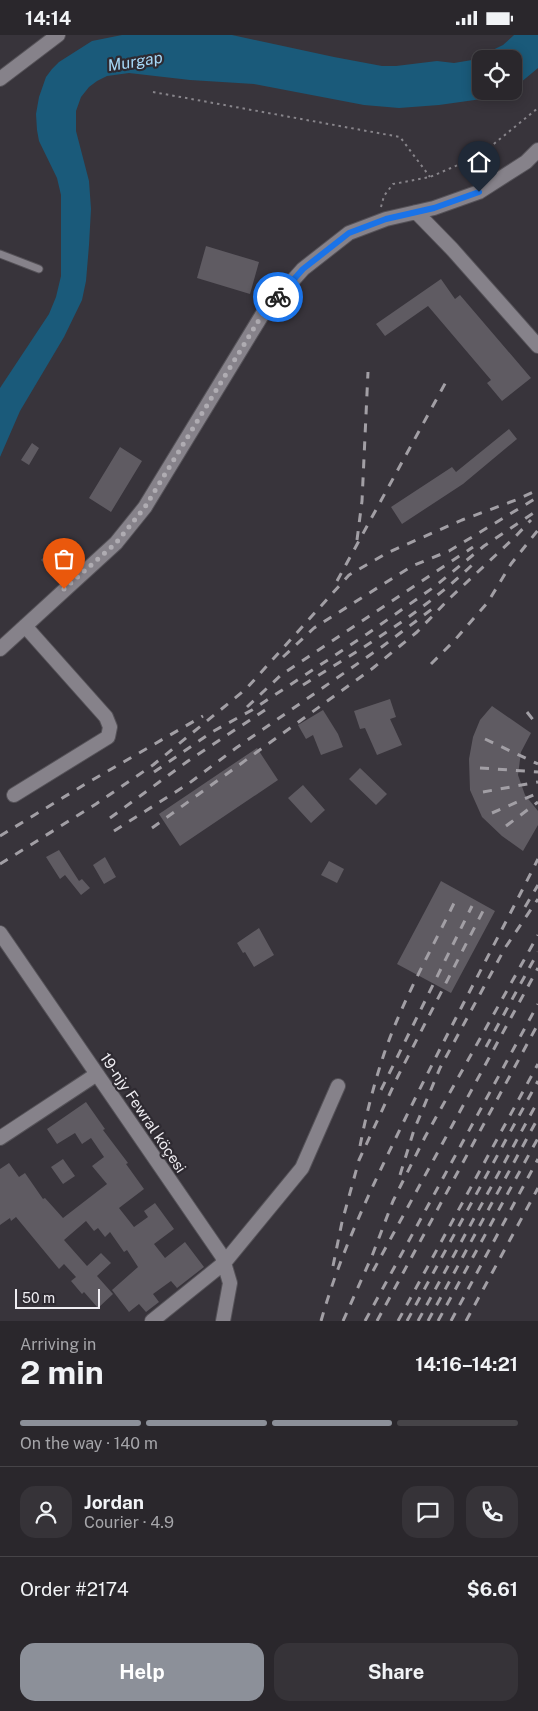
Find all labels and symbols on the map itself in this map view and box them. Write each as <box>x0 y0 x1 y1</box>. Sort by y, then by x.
water label: Murgap <box>106 48 164 75</box>
pin <box>458 141 500 192</box>
courier <box>253 272 303 322</box>
pin <box>43 538 85 589</box>
street label: 19-njy Fewral köçesi <box>97 1050 190 1176</box>
scale bar <box>15 1286 100 1309</box>

